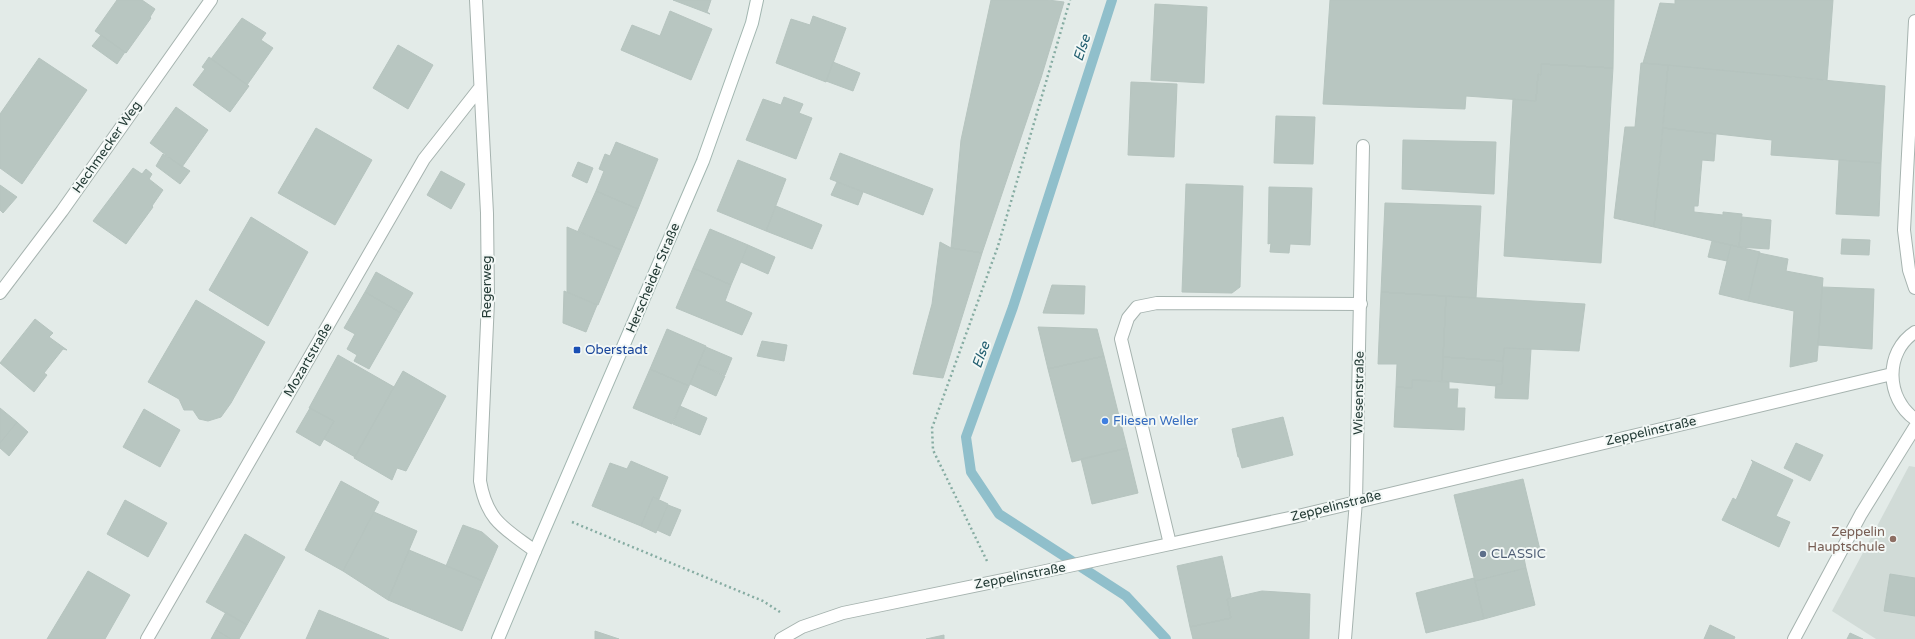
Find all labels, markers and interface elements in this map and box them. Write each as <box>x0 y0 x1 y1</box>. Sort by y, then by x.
water label: Else <box>1070 31 1095 63</box>
street label: Hechmecker Weg <box>69 98 145 196</box>
street label: Herscheider Straße <box>623 221 683 335</box>
street label: Regerweg <box>479 256 495 318</box>
street label: Mozartstraße <box>280 320 336 400</box>
water label: Else <box>968 338 994 371</box>
place label: Oberstadt <box>585 342 648 358</box>
marker: Oberstadt <box>572 345 582 355</box>
street label: Wiesenstraße <box>1350 351 1368 435</box>
place label: Fliesen Weller <box>1113 413 1198 429</box>
street label: Zeppelinstraße <box>1604 413 1698 449</box>
marker: Fliesen Weller <box>1100 416 1110 426</box>
street label: Zeppelinstraße <box>1289 487 1383 525</box>
place label: Zeppelin Hauptschule <box>1807 524 1885 555</box>
marker: Zeppelin Hauptschule <box>1888 534 1898 544</box>
place label: CLASSIC <box>1491 546 1546 562</box>
marker: CLASSIC <box>1478 549 1488 559</box>
street label: Zeppelinstraße <box>973 559 1067 593</box>

